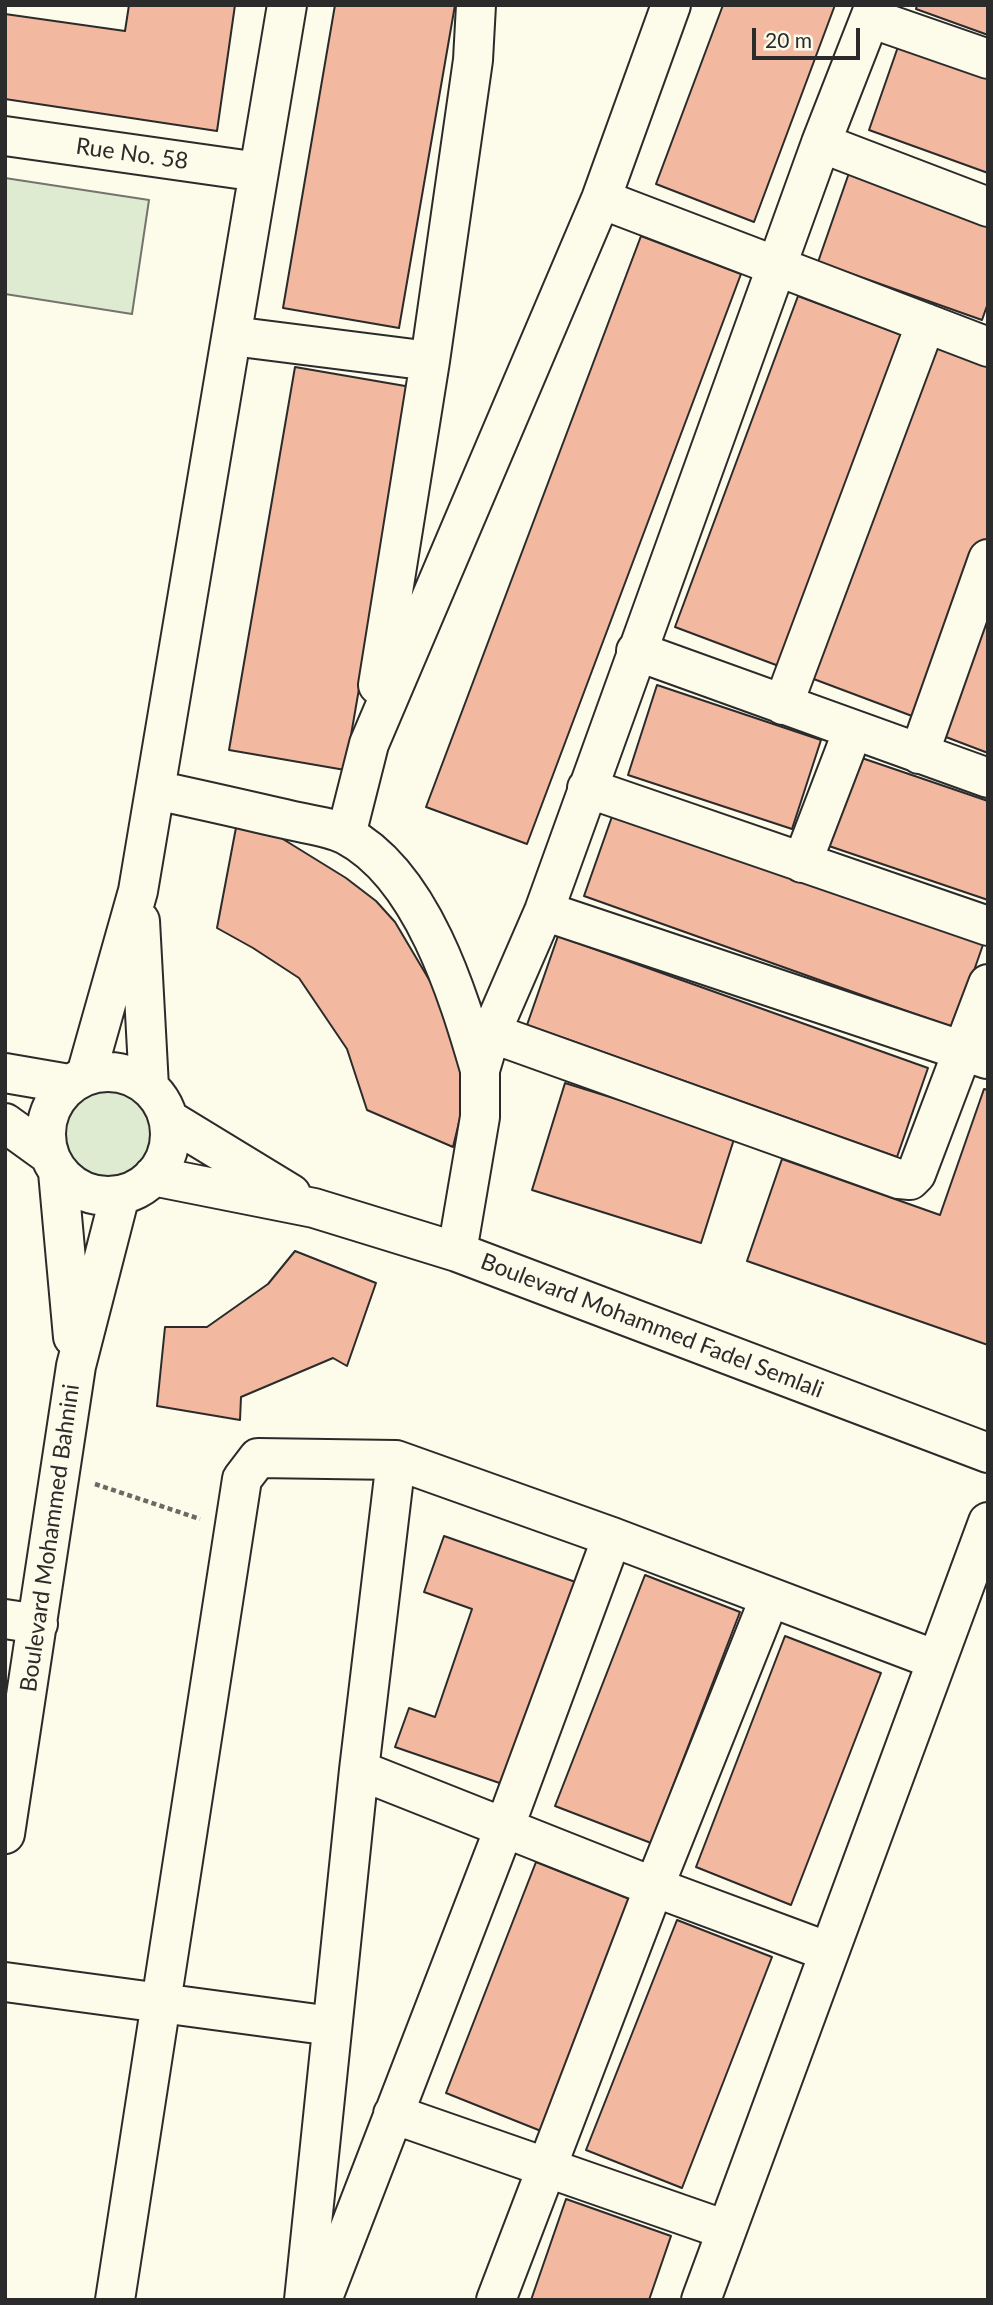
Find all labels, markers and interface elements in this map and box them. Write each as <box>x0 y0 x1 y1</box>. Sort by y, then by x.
scale bar <box>755 14 864 58</box>
text: 20 m <box>765 27 812 52</box>
street label: Rue No. 58 <box>74 132 190 176</box>
street label: Boulevard Mohammed Fadel Semlali <box>477 1248 827 1404</box>
street label: Boulevard Mohammed Bahnini <box>15 1382 85 1694</box>

